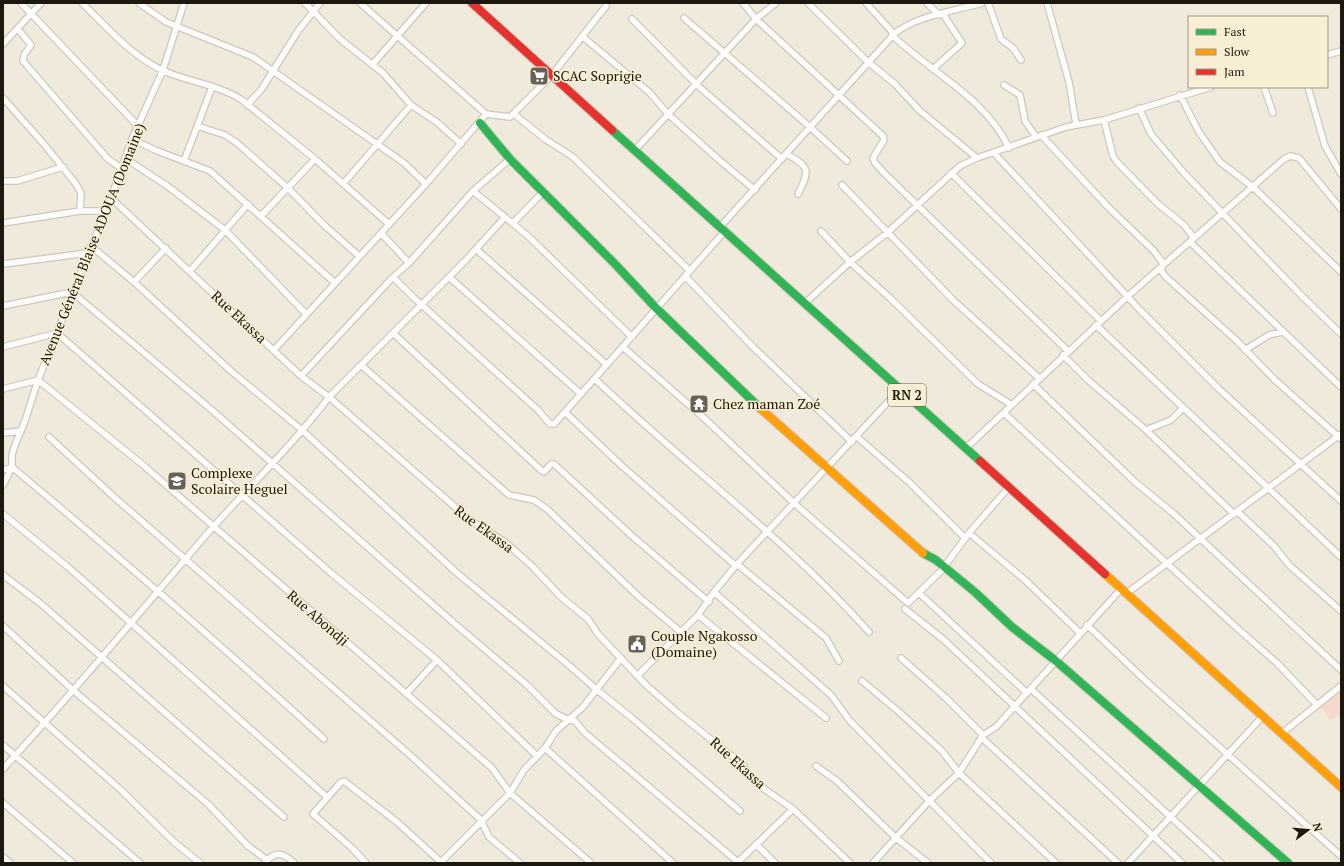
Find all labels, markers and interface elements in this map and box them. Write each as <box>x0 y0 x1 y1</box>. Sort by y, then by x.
legend <box>1188 16 1328 88</box>
text: Fast <box>1224 24 1247 39</box>
text: Slow <box>1224 44 1250 59</box>
text: Jam <box>1224 64 1245 79</box>
supermarket icon: SCAC Soprigie <box>528 65 550 87</box>
place label: SCAC Soprigie <box>553 66 642 85</box>
street label: Avenue Général Blaise ADOUA (Domaine) <box>34 120 149 368</box>
street label: Rue Ekassa <box>208 286 271 347</box>
road number: RN 2 <box>888 384 926 406</box>
temple icon: Chez maman Zoé <box>688 393 710 415</box>
place label: Chez maman Zoé <box>713 394 820 413</box>
place label: Complexe Scolaire Heguel <box>191 463 288 498</box>
school or university icon: Complexe Scolaire Heguel <box>166 470 188 492</box>
street label: Rue Ekassa <box>451 501 518 557</box>
street label: Rue Abondji <box>283 585 353 650</box>
place label: Couple Ngakosso (Domaine) <box>651 626 758 661</box>
public building icon: Couple Ngakosso (Domaine) <box>626 633 648 655</box>
street label: Rue Ekassa <box>706 732 770 793</box>
north arrow <box>1288 810 1328 850</box>
text: N <box>1310 821 1326 834</box>

